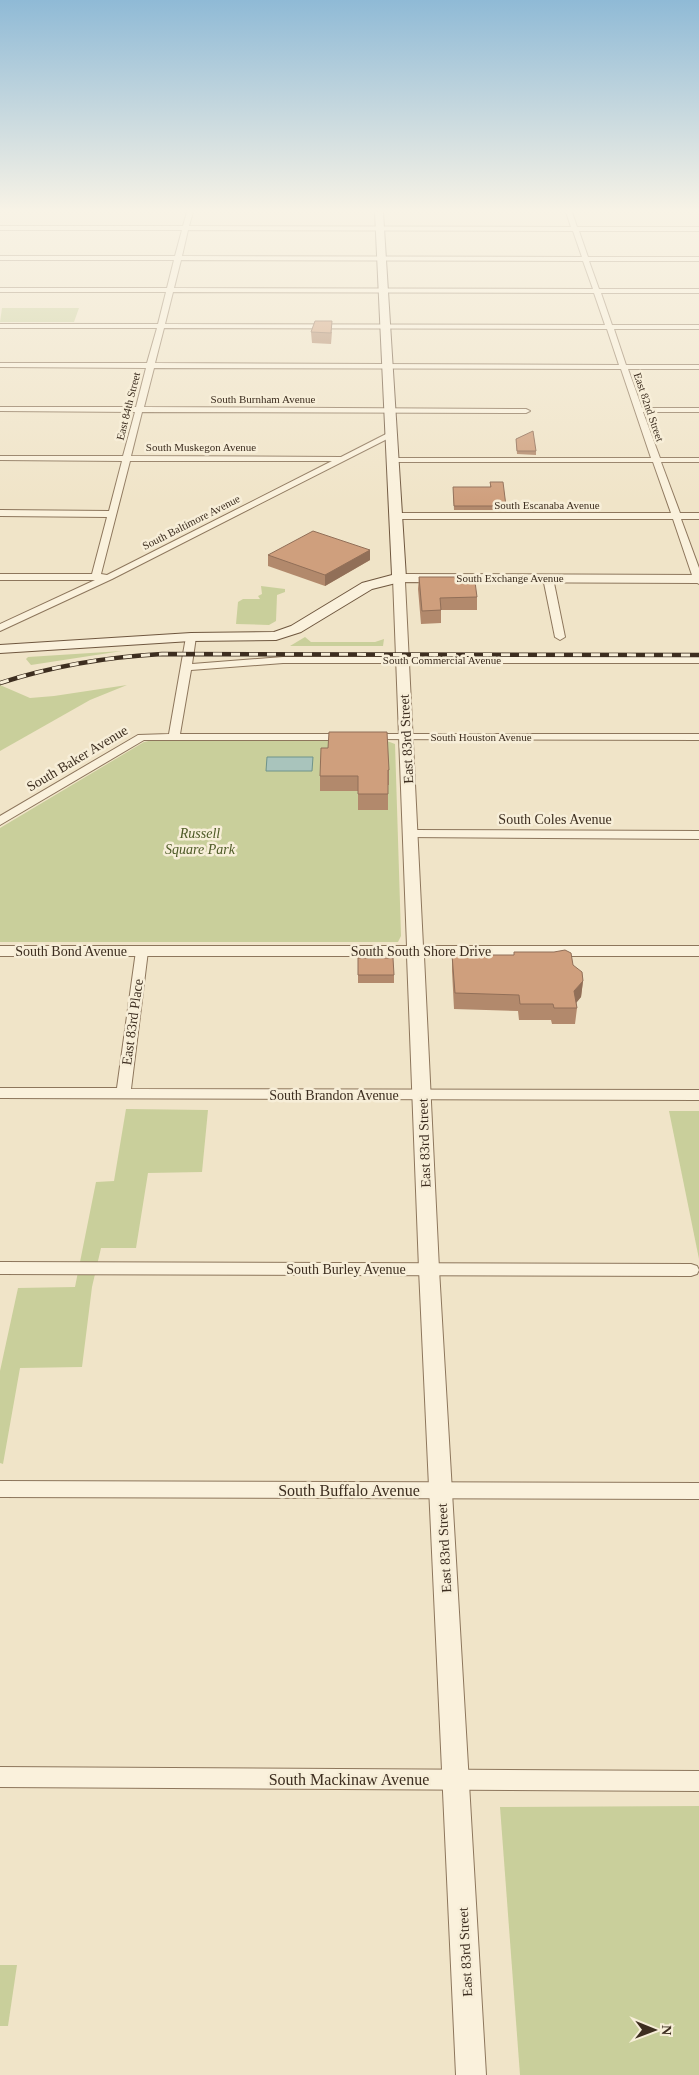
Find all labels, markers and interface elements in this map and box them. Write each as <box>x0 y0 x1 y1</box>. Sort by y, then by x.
street label: East 84th Street <box>114 371 142 441</box>
street label: East 82nd Street <box>632 371 666 443</box>
street label: South Burnham Avenue <box>211 393 316 405</box>
street label: South Muskegon Avenue <box>146 441 256 453</box>
street label: South Baltimore Avenue <box>140 492 242 552</box>
street label: South Escanaba Avenue <box>494 499 600 511</box>
street label: South Exchange Avenue <box>456 572 564 584</box>
street label: South Commercial Avenue <box>383 654 501 666</box>
street label: East 83rd Street <box>397 694 416 784</box>
street label: South Baker Avenue <box>24 722 130 794</box>
street label: South Houston Avenue <box>430 731 532 743</box>
street label: South Coles Avenue <box>498 812 612 827</box>
park label: Russell Square Park <box>165 826 236 857</box>
street label: South Bond Avenue <box>15 944 127 959</box>
street label: South South Shore Drive <box>351 944 491 959</box>
street label: East 83rd Place <box>119 978 146 1066</box>
street label: South Brandon Avenue <box>269 1088 399 1103</box>
street label: East 83rd Street <box>415 1098 434 1188</box>
street label: South Burley Avenue <box>286 1262 406 1277</box>
street label: South Buffalo Avenue <box>278 1482 420 1499</box>
street label: East 83rd Street <box>435 1503 454 1593</box>
street label: South Mackinaw Avenue <box>269 1771 429 1788</box>
street label: East 83rd Street <box>456 1907 475 1997</box>
north arrow <box>629 2005 679 2055</box>
text: N <box>659 2025 674 2035</box>

